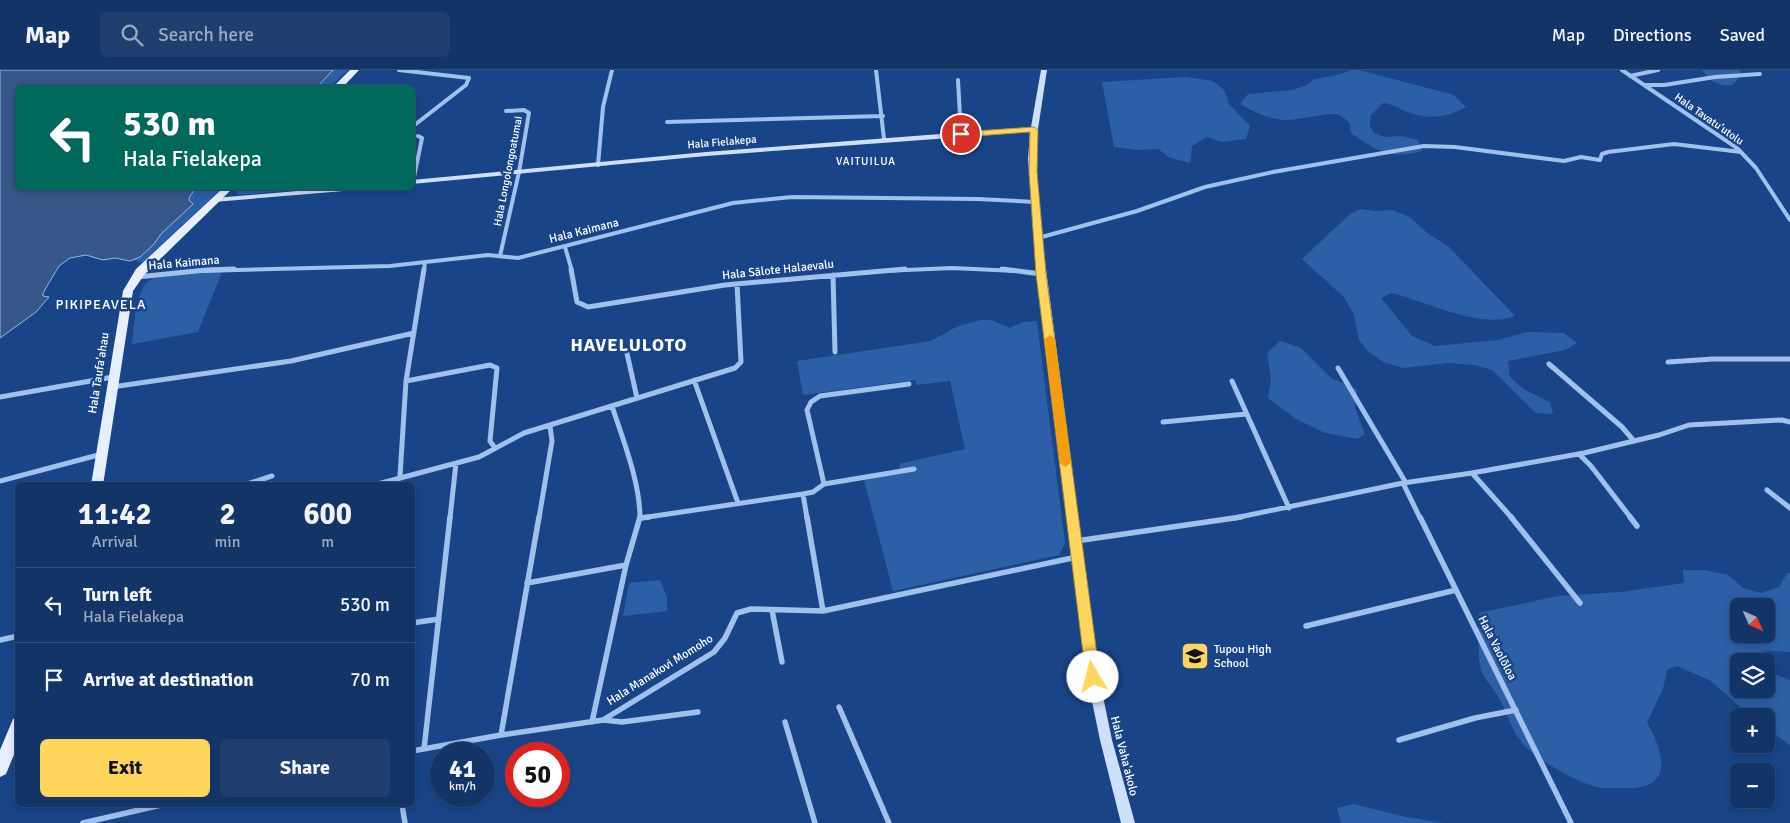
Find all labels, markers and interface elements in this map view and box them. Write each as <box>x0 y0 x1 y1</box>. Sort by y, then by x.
search box <box>100 12 450 57</box>
text: Map <box>25 20 70 50</box>
icon: search <box>118 21 146 49</box>
text: Search here <box>158 23 254 47</box>
text: Map <box>1552 24 1585 46</box>
text: Directions <box>1613 24 1692 46</box>
text: Saved <box>1720 24 1765 46</box>
street label: Hala Tavatu'utolu <box>1672 90 1746 148</box>
text: 530 m <box>123 102 216 145</box>
icon: left <box>40 105 105 170</box>
pin <box>940 113 982 155</box>
street label: Hala Longolongoatumai <box>491 115 525 227</box>
icon: arrive <box>947 120 975 148</box>
street label: Hala Fielakepa <box>687 132 758 152</box>
text: Hala Fielakepa <box>123 145 262 172</box>
district label: VAITUILUA <box>836 155 896 168</box>
street label: Hala Kaimana <box>548 215 620 247</box>
street label: Hala Kaimana <box>148 252 220 274</box>
street label: Hala Sālote Halaevalu <box>721 257 835 283</box>
district label: PIKIPEAVELA <box>56 296 146 313</box>
street label: Hala Taufa'ahau <box>85 331 113 415</box>
district label: HAVELULOTO <box>570 334 688 356</box>
text: 11:42 <box>78 496 152 533</box>
text: 2 <box>219 496 236 533</box>
text: 600 <box>303 496 352 533</box>
text: Arrival <box>92 532 138 552</box>
text: min <box>215 532 240 552</box>
text: m <box>321 532 334 552</box>
text: Turn left <box>83 583 152 607</box>
icon: left <box>40 591 68 619</box>
text: 530 m <box>340 593 390 617</box>
north arrow <box>1730 598 1775 642</box>
map controls <box>1730 598 1775 808</box>
text: Hala Fielakepa <box>83 607 184 627</box>
street label: Hala Vaolōloa <box>1474 613 1520 683</box>
street label: Hala Manakovi Momoho <box>604 631 716 709</box>
school or university icon: Tupou High School <box>1180 641 1210 671</box>
place label: Tupou High School <box>1214 642 1272 671</box>
position arrow <box>1066 650 1118 702</box>
button: layers <box>1730 653 1775 698</box>
icon: arrive <box>40 666 68 694</box>
text: Arrive at destination <box>83 668 254 692</box>
text: 70 m <box>350 668 390 692</box>
button: + <box>1730 708 1775 753</box>
street label: Hala Vaha'akolo <box>1107 715 1141 797</box>
button: Exit <box>40 739 210 797</box>
button: Share <box>220 739 390 797</box>
speed limit sign: 50 <box>505 742 570 807</box>
text: 41 <box>449 753 476 784</box>
button: − <box>1730 763 1775 808</box>
text: km/h <box>449 779 476 794</box>

